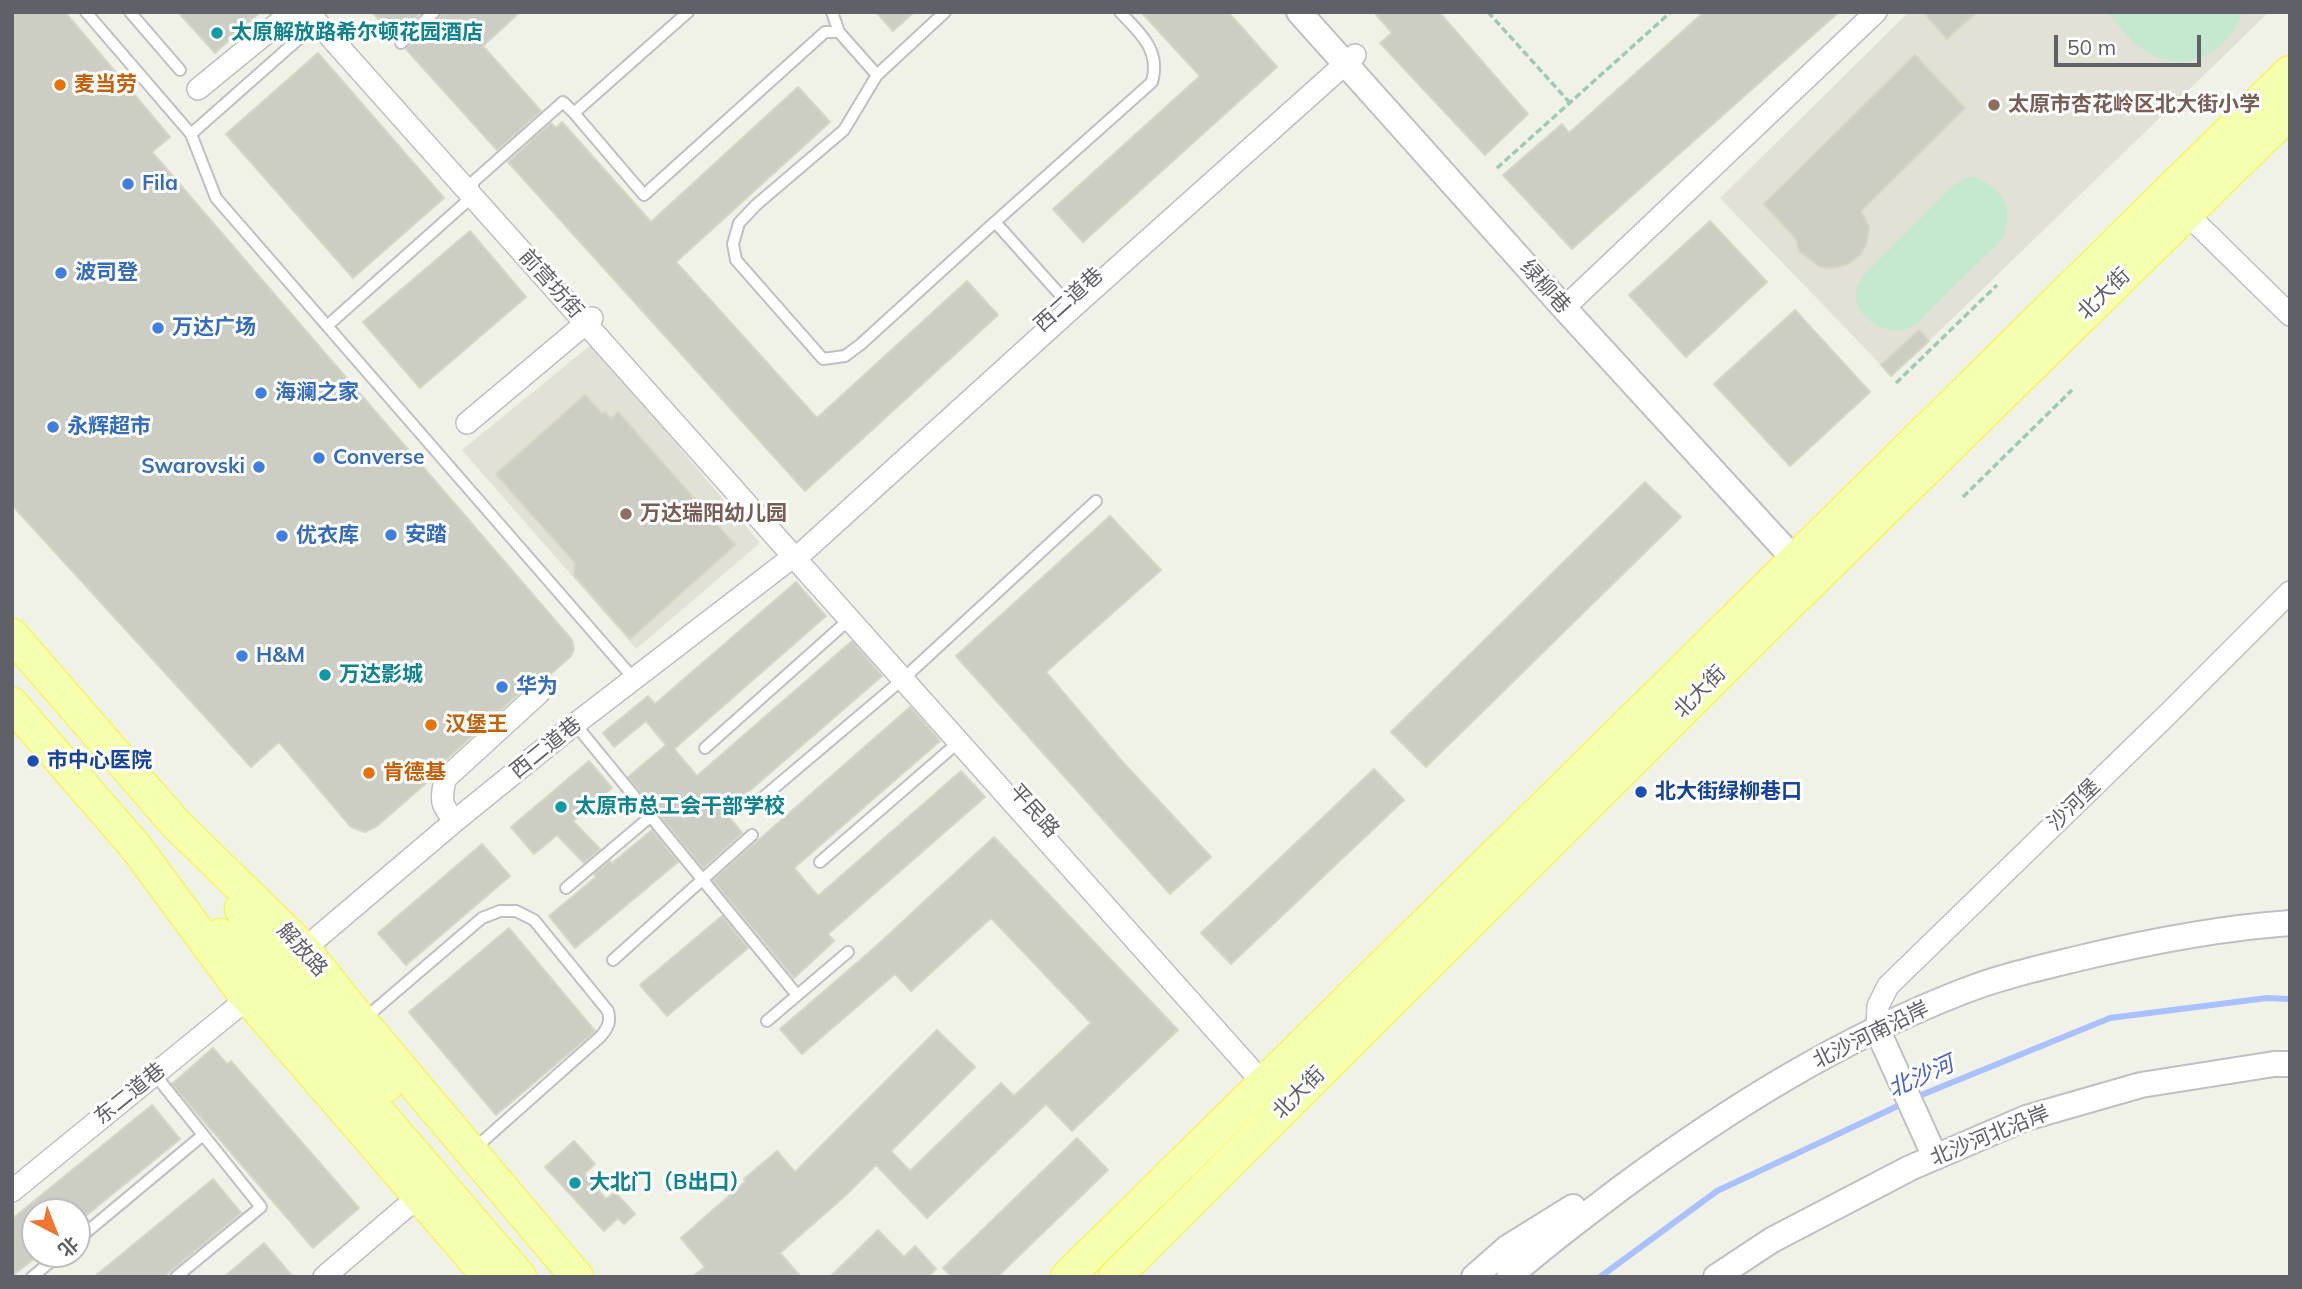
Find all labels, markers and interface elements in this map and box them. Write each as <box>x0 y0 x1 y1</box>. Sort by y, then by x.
place label: 太原解放路希尔顿花园酒店 <box>231 20 483 46</box>
scale bar <box>2057 21 2204 65</box>
marker: 太原解放路希尔顿花园酒店 <box>209 25 225 41</box>
text: 50 m <box>2067 34 2116 60</box>
place label: 麦当劳 <box>74 72 137 98</box>
marker: 麦当劳 <box>52 77 68 93</box>
place label: 太原市杏花岭区北大街小学 <box>2008 92 2260 118</box>
marker: 太原市杏花岭区北大街小学 <box>1986 97 2002 113</box>
place label: Fila <box>142 171 178 197</box>
marker: Fila <box>120 176 136 192</box>
street label: 前营坊街 <box>514 244 588 324</box>
street label: 绿柳巷 <box>1515 255 1575 319</box>
place label: 波司登 <box>75 260 138 286</box>
street label: 西二道巷 <box>1029 263 1109 337</box>
street label: 北大街 <box>2073 263 2135 325</box>
marker: 波司登 <box>53 265 69 281</box>
place label: 万达广场 <box>172 315 256 341</box>
marker: 万达广场 <box>150 320 166 336</box>
place label: 海澜之家 <box>275 380 359 406</box>
marker: 海澜之家 <box>253 385 269 401</box>
place label: 永辉超市 <box>67 414 151 440</box>
marker: 永辉超市 <box>45 419 61 435</box>
place label: Converse <box>333 445 425 471</box>
marker: Converse <box>311 450 327 466</box>
place label: Swarovski <box>141 454 245 480</box>
marker: Swarovski <box>251 459 267 475</box>
place label: 万达瑞阳幼儿园 <box>640 501 787 527</box>
marker: 万达瑞阳幼儿园 <box>618 506 634 522</box>
place label: 安踏 <box>405 522 447 548</box>
place label: 优衣库 <box>296 523 359 549</box>
marker: 安踏 <box>383 527 399 543</box>
marker: 优衣库 <box>274 528 290 544</box>
place label: H&M <box>256 643 305 669</box>
marker: H&M <box>234 648 250 664</box>
street label: 北大街 <box>1669 661 1731 723</box>
place label: 万达影城 <box>339 662 423 688</box>
marker: 万达影城 <box>317 667 333 683</box>
place label: 华为 <box>516 674 558 700</box>
marker: 华为 <box>494 679 510 695</box>
place label: 汉堡王 <box>445 712 508 738</box>
street label: 西二道巷 <box>505 712 587 784</box>
marker: 汉堡王 <box>423 717 439 733</box>
place label: 市中心医院 <box>47 748 152 774</box>
marker: 市中心医院 <box>25 753 41 769</box>
place label: 肯德基 <box>383 760 446 786</box>
marker: 肯德基 <box>361 765 377 781</box>
street label: 沙河堡 <box>2043 774 2105 836</box>
street label: 平民路 <box>1004 779 1064 843</box>
place label: 北大街绿柳巷口 <box>1655 779 1802 805</box>
marker: 北大街绿柳巷口 <box>1633 784 1649 800</box>
place label: 太原市总工会干部学校 <box>575 794 785 820</box>
marker: 太原市总工会干部学校 <box>553 799 569 815</box>
street label: 解放路 <box>272 918 332 982</box>
street label: 北沙河南沿岸 <box>1809 996 1933 1074</box>
water label: 北沙河 <box>1884 1050 1958 1104</box>
street label: 东二道巷 <box>89 1058 171 1130</box>
street label: 北大街 <box>1268 1062 1330 1124</box>
street label: 北沙河北沿岸 <box>1927 1101 2053 1171</box>
place label: 大北门（B出口） <box>589 1170 750 1196</box>
marker: 大北门（B出口） <box>567 1175 583 1191</box>
north arrow <box>21 1198 91 1268</box>
text: 北 <box>54 1232 84 1262</box>

